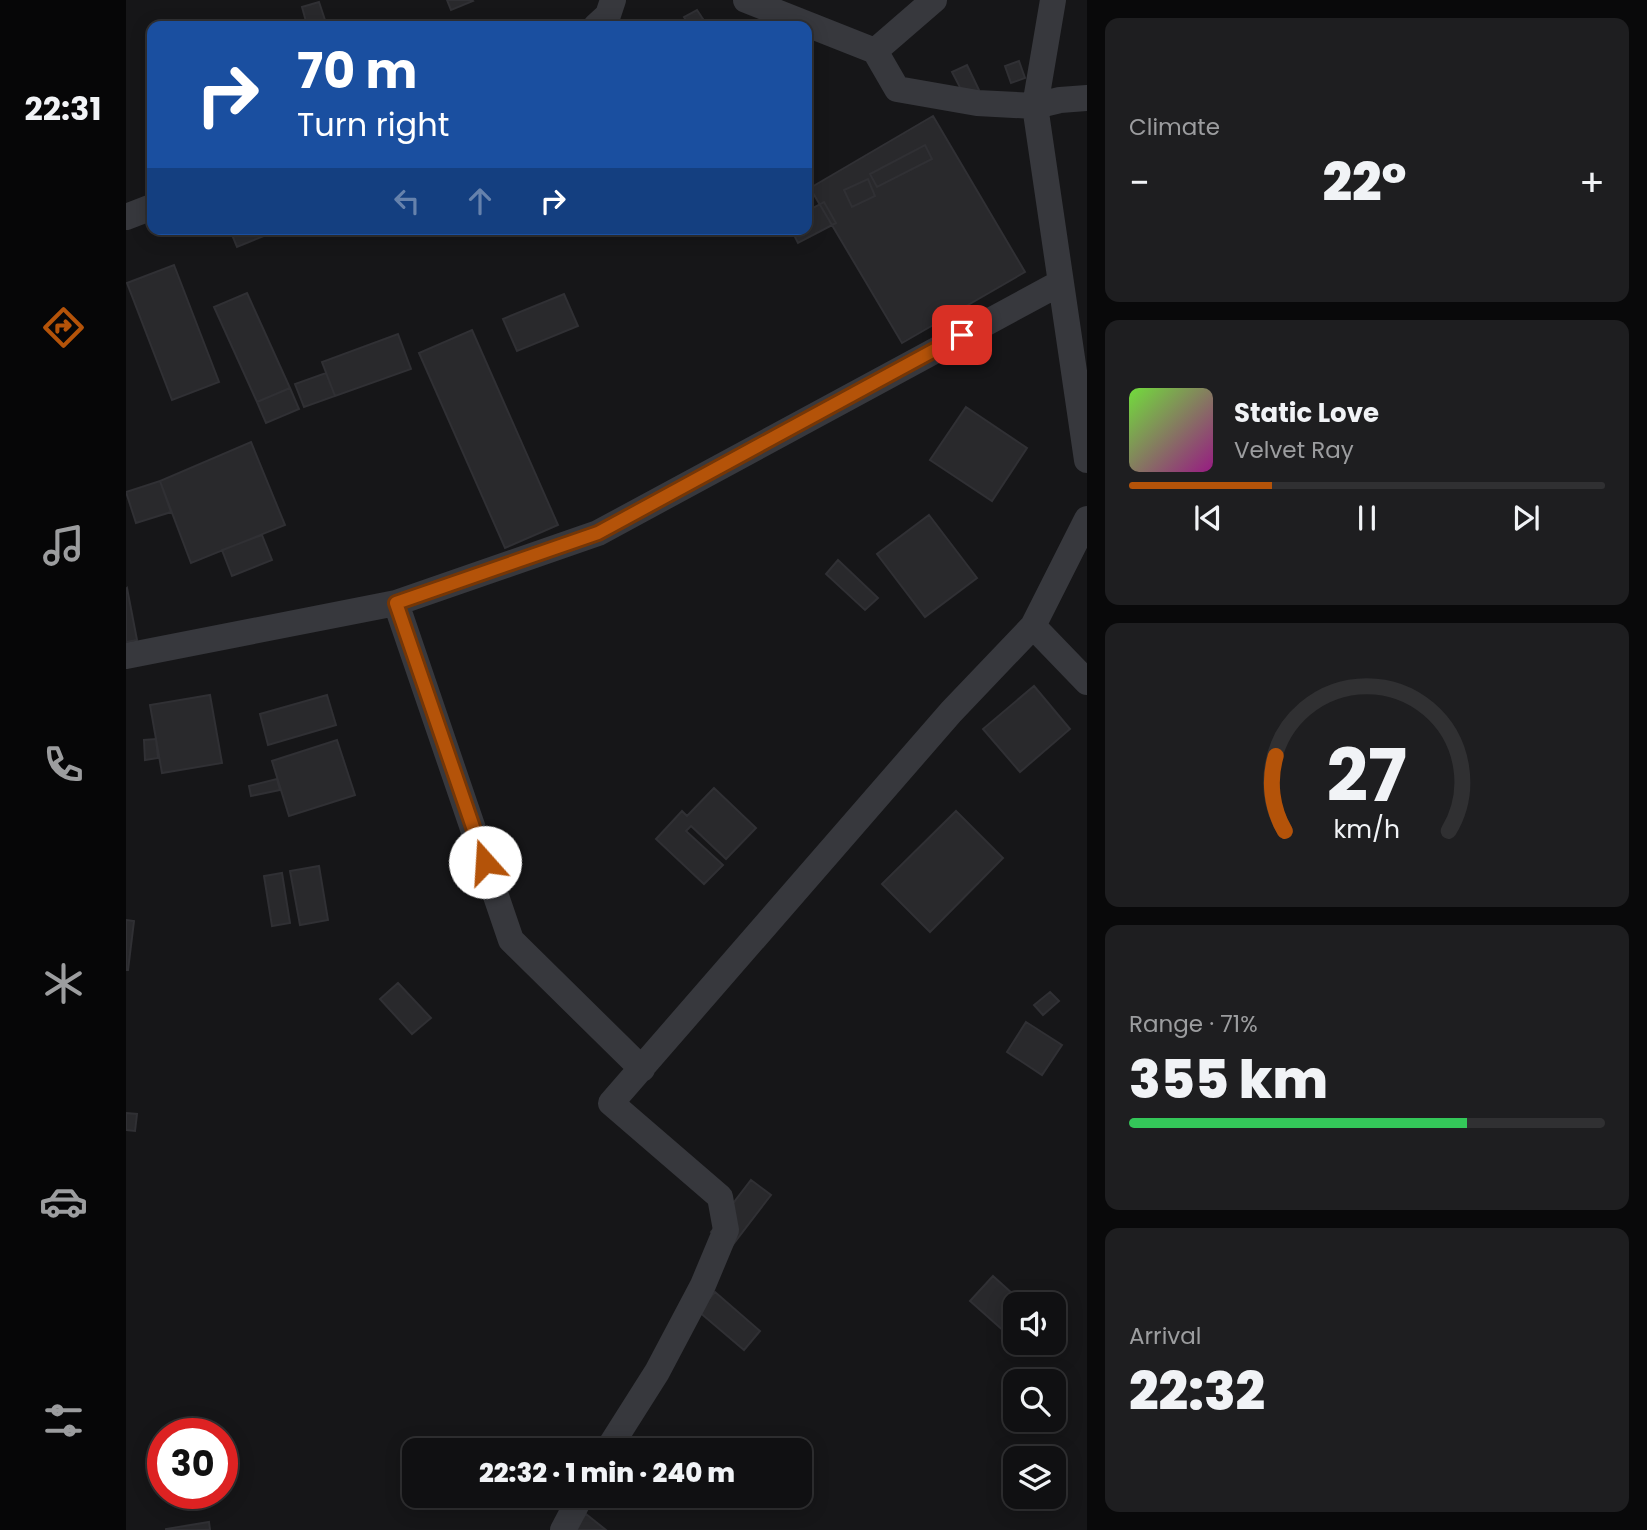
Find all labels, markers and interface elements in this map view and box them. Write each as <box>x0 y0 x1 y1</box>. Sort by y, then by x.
text: 70 m <box>297 37 417 105</box>
icon: right <box>182 49 273 140</box>
text: 22:31 <box>24 86 102 131</box>
text: Turn right <box>297 102 449 147</box>
text: Climate <box>1129 111 1220 143</box>
text: 22° <box>1322 146 1407 219</box>
text: − <box>1129 156 1150 209</box>
text: + <box>1579 156 1605 209</box>
icon: left <box>388 182 426 220</box>
icon: ahead <box>461 182 499 220</box>
icon: right <box>534 182 572 220</box>
icon: directions <box>39 303 88 352</box>
pin <box>932 305 992 365</box>
icon: arrive <box>943 316 981 354</box>
text: Static Love <box>1234 395 1379 431</box>
text: Velvet Ray <box>1234 434 1354 466</box>
icon: previous <box>1189 499 1227 537</box>
icon: pause <box>1348 499 1386 537</box>
icon: next <box>1507 499 1545 537</box>
icon: music <box>39 521 88 570</box>
text: 27 <box>1327 725 1407 826</box>
icon: phone <box>39 740 88 789</box>
text: km/h <box>1334 812 1400 847</box>
position arrow <box>448 825 522 899</box>
icon: climate <box>39 959 88 1008</box>
text: Range · 71% <box>1129 1008 1258 1040</box>
text: 355 km <box>1129 1043 1328 1116</box>
icon: car <box>39 1177 88 1226</box>
map controls <box>1003 1292 1066 1509</box>
button: sound <box>1003 1292 1066 1355</box>
text: Arrival <box>1129 1320 1201 1352</box>
text: 22:32 <box>1129 1355 1265 1428</box>
button: search <box>1003 1369 1066 1432</box>
icon: filters <box>39 1396 88 1445</box>
speed limit sign: 30 <box>147 1418 238 1509</box>
button: layers <box>1003 1446 1066 1509</box>
text: 22:32 · 1 min · 240 m <box>479 1455 735 1491</box>

